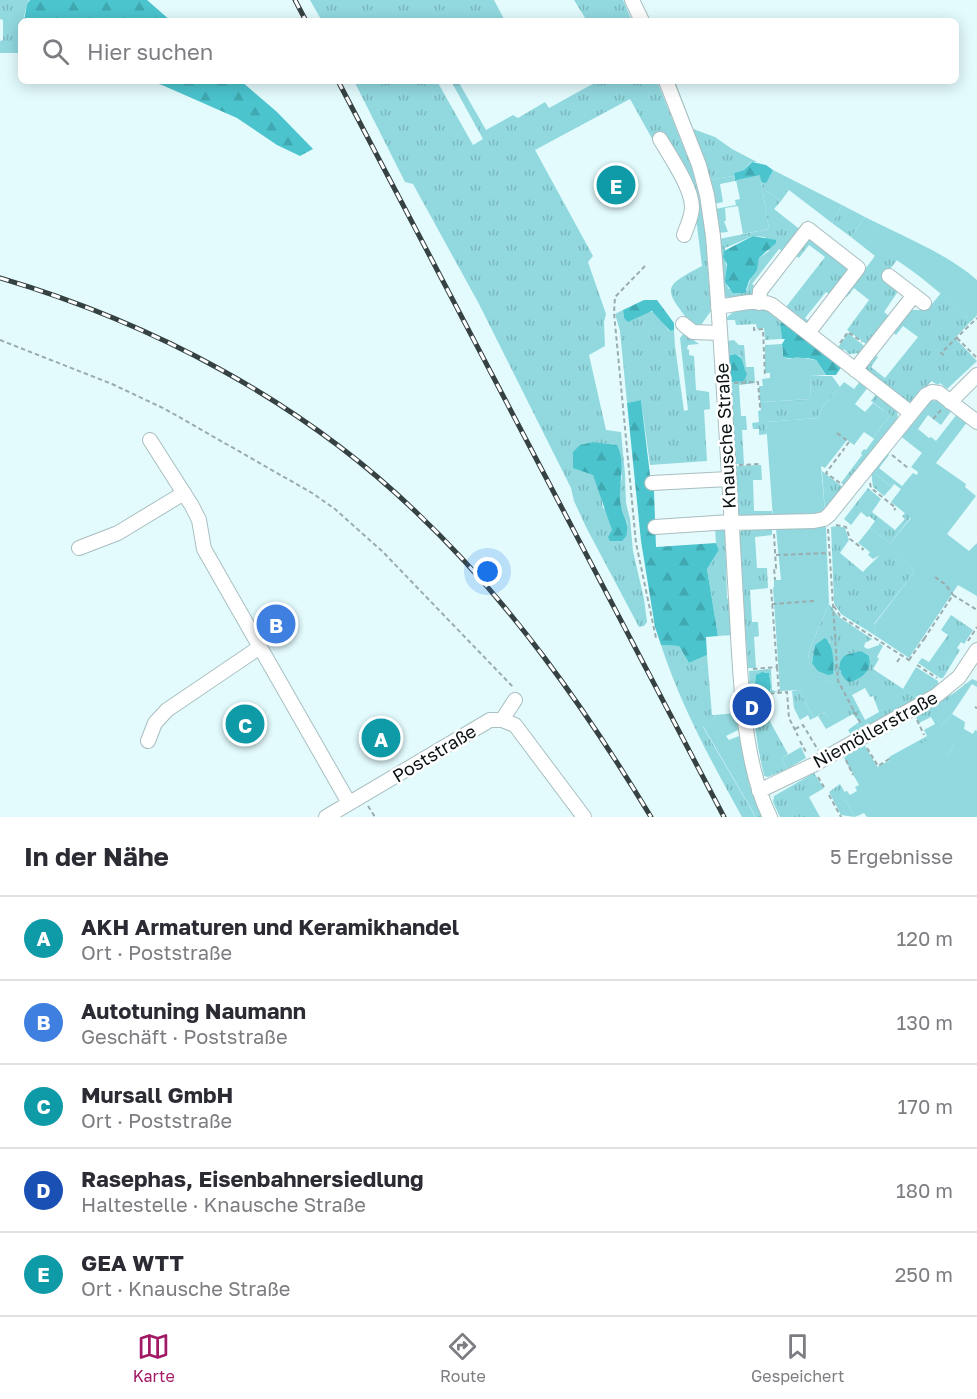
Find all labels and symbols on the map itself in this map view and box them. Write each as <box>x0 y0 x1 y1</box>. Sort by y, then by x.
pin: E <box>596 162 636 207</box>
street label: Knausche Straße <box>710 362 740 510</box>
your location <box>473 557 502 586</box>
pin: B <box>256 602 296 646</box>
pin: D <box>732 684 771 728</box>
street label: Niemöllerstraße <box>809 686 941 772</box>
pin: C <box>226 702 264 746</box>
pin: A <box>362 716 400 760</box>
street label: Poststraße <box>388 719 480 787</box>

